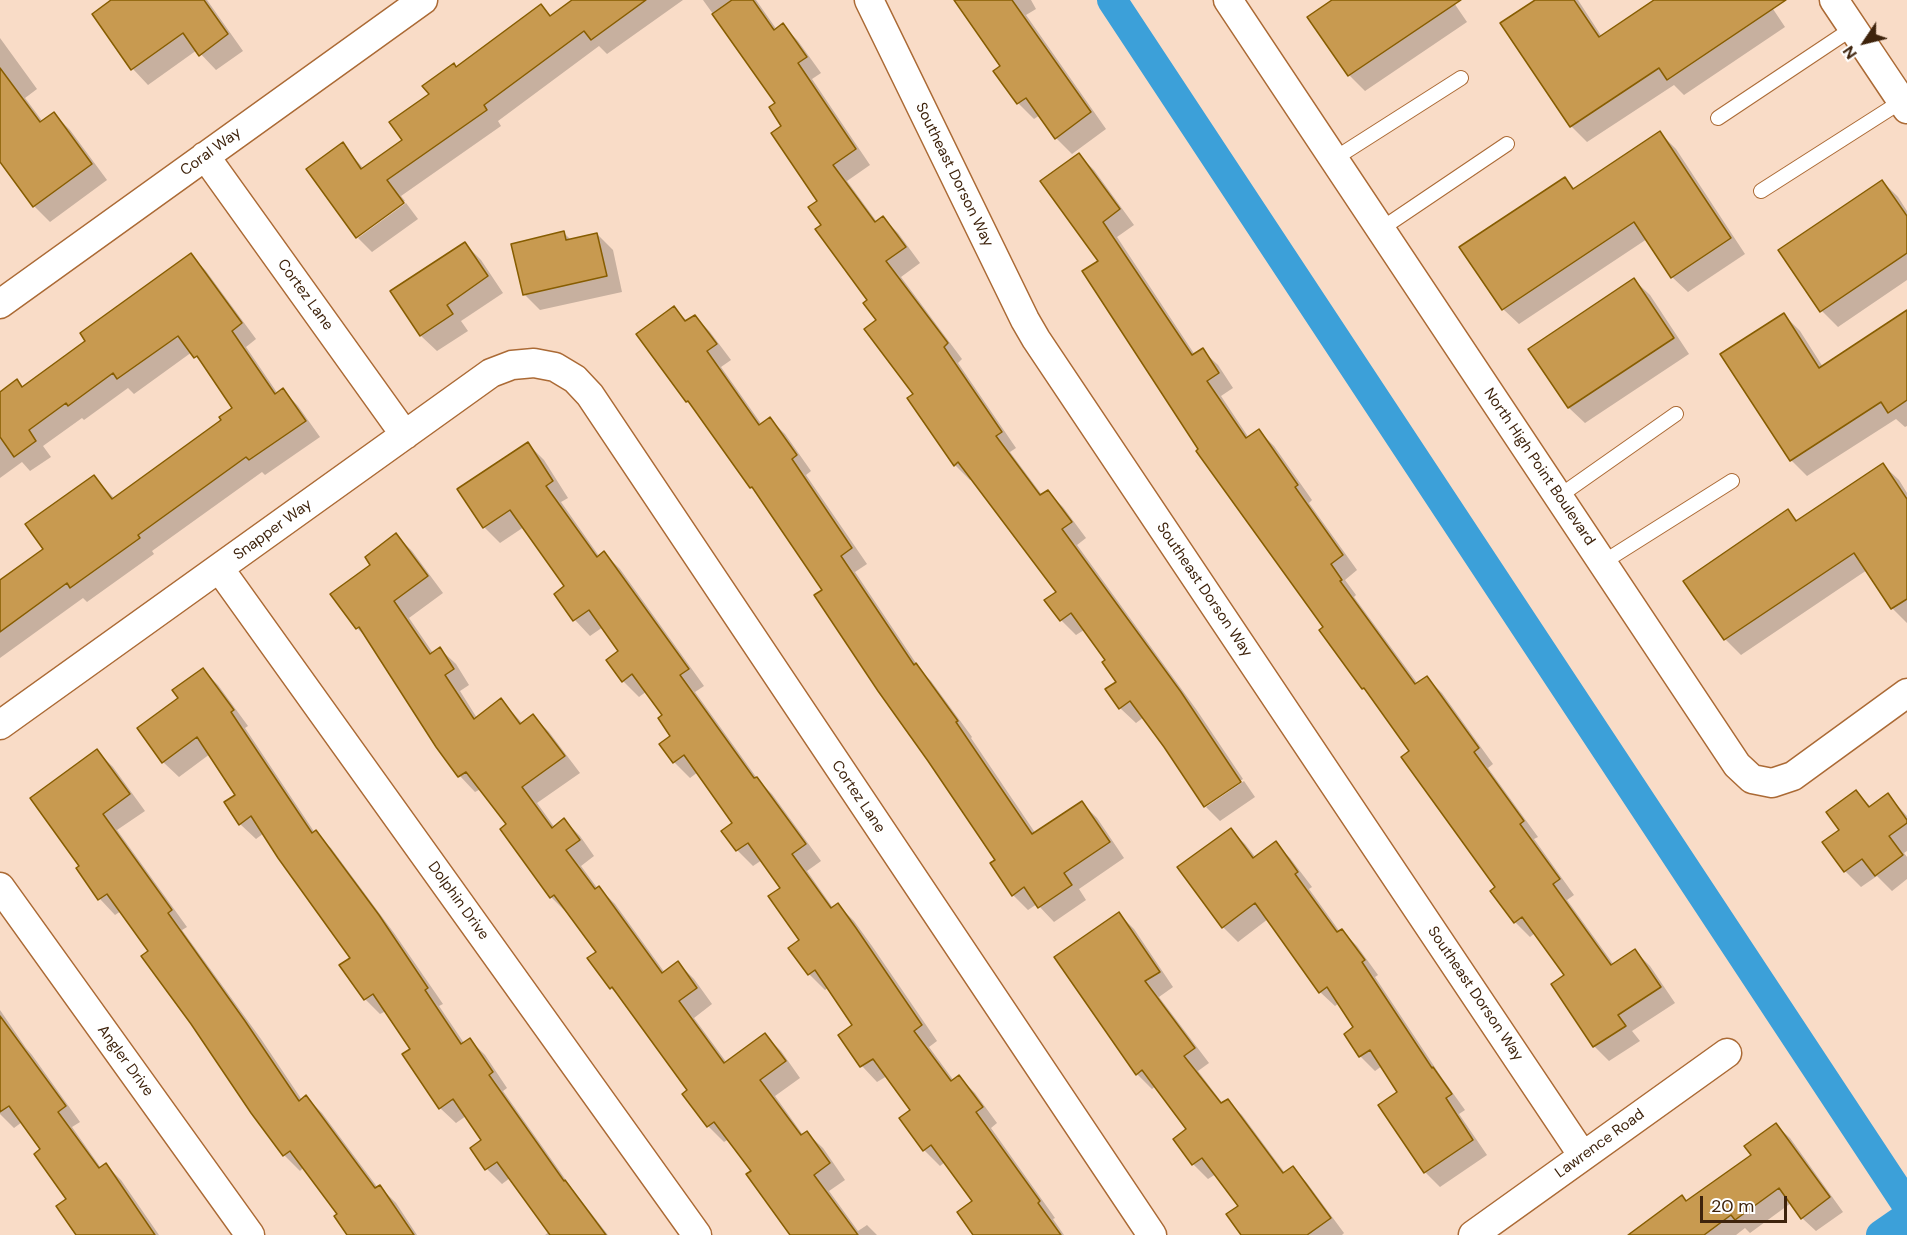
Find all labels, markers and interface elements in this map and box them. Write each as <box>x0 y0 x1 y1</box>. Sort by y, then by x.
north arrow <box>1835 12 1895 72</box>
text: N <box>1838 42 1862 63</box>
street label: Southeast Dorson Way <box>911 100 997 250</box>
street label: Coral Way <box>177 124 245 180</box>
street label: Cortez Lane <box>273 256 337 334</box>
street label: North High Point Boulevard <box>1480 385 1598 549</box>
street label: Snapper Way <box>230 496 316 564</box>
street label: Southeast Dorson Way <box>1152 519 1256 661</box>
street label: Cortez Lane <box>827 757 889 837</box>
street label: Dolphin Drive <box>424 858 492 944</box>
street label: Southeast Dorson Way <box>1423 923 1527 1065</box>
street label: Angler Drive <box>93 1022 157 1100</box>
street label: Lawrence Road <box>1552 1106 1648 1182</box>
scale bar <box>1703 1184 1790 1222</box>
text: 20 m <box>1711 1194 1754 1218</box>

